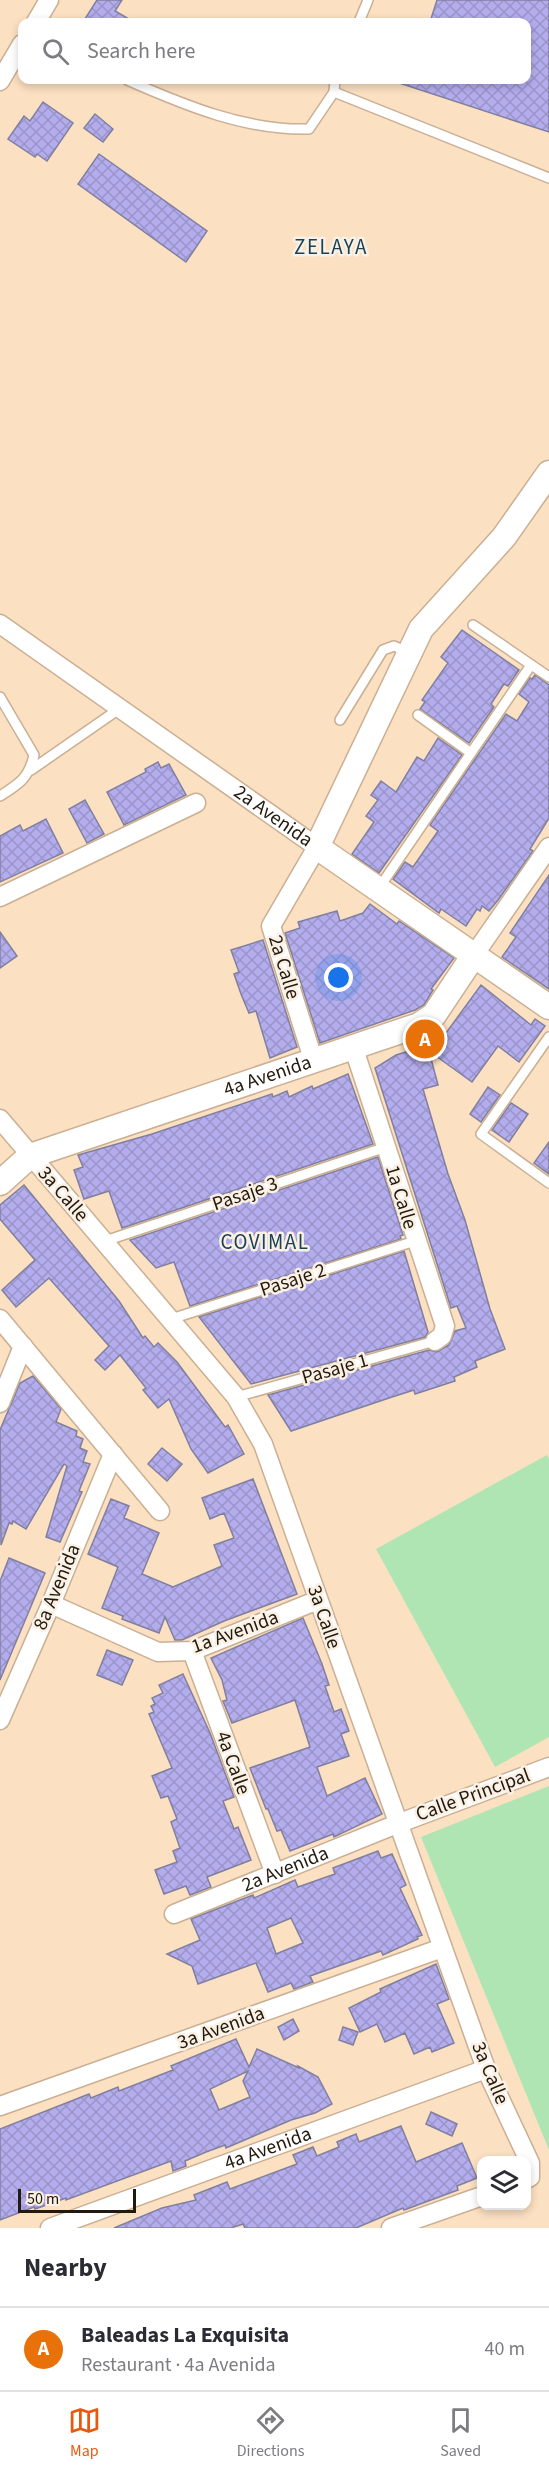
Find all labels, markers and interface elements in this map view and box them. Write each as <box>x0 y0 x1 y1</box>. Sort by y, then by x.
search box <box>18 18 531 84</box>
icon: search <box>39 35 72 68</box>
text: Search here <box>87 35 195 67</box>
district label: ZELAYA <box>294 232 368 262</box>
street label: 2a Avenida <box>228 779 318 854</box>
street label: 2a Calle <box>261 932 307 1003</box>
your location <box>324 963 353 992</box>
pin: A <box>406 1016 444 1062</box>
street label: 4a Avenida <box>220 1048 315 1104</box>
street label: 3a Calle <box>31 1160 95 1228</box>
street label: 1a Calle <box>378 1162 424 1233</box>
street label: Pasaje 3 <box>208 1170 282 1218</box>
district label: COVIMAL <box>221 1227 309 1257</box>
street label: Pasaje 2 <box>256 1256 330 1304</box>
street label: Pasaje 1 <box>299 1346 371 1392</box>
street label: 8a Avenida <box>26 1540 88 1634</box>
street label: 3a Calle <box>300 1581 348 1653</box>
street label: 1a Avenida <box>187 1603 283 1661</box>
street label: 4a Calle <box>209 1727 257 1799</box>
street label: Calle Principal <box>412 1761 534 1829</box>
street label: 2a Avenida <box>238 1839 333 1899</box>
street label: 3a Avenida <box>173 1999 269 2057</box>
street label: 3a Calle <box>464 2037 516 2109</box>
street label: 4a Avenida <box>220 2120 316 2177</box>
map controls <box>477 2156 531 2210</box>
button: layers <box>477 2156 531 2210</box>
scale bar <box>18 2186 136 2214</box>
text: 50 m <box>27 2188 59 2210</box>
text: Nearby <box>24 2249 107 2286</box>
text: Baleadas La Exquisita <box>81 2319 289 2351</box>
text: A <box>38 2335 49 2363</box>
text: 40 m <box>485 2335 525 2363</box>
text: Restaurant · 4a Avenida <box>81 2351 276 2379</box>
tab: Map <box>68 2404 101 2462</box>
tab: Directions <box>237 2404 304 2462</box>
tab: Saved <box>440 2404 481 2462</box>

